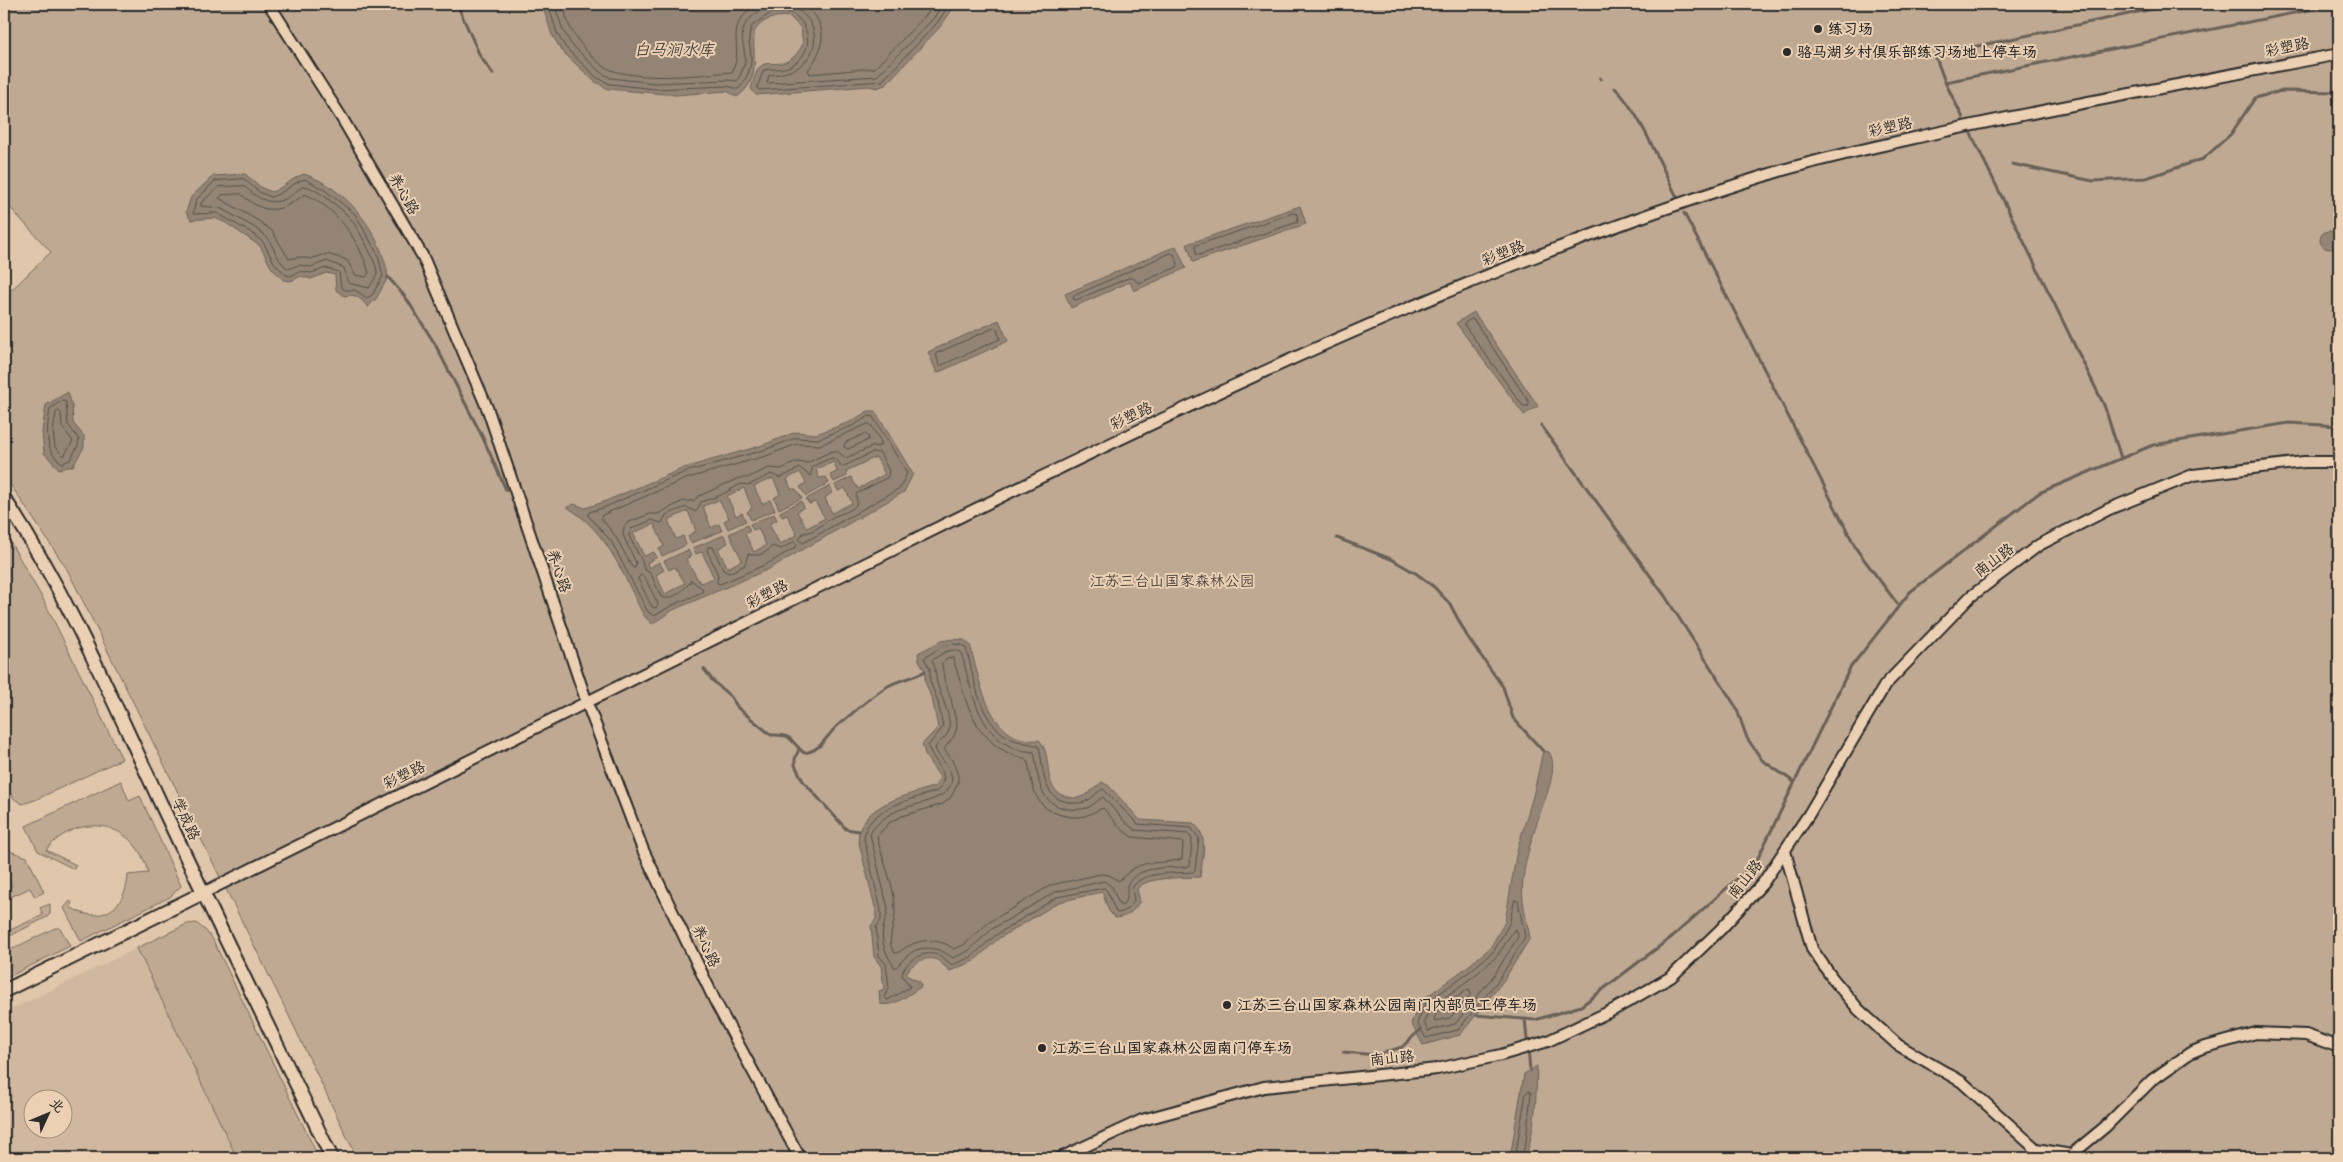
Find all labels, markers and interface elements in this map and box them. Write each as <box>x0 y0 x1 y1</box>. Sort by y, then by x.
place label: 练习场 <box>1828 19 1873 40</box>
marker: 练习场 <box>1812 23 1824 35</box>
street label: 彩塑路 <box>2263 33 2311 62</box>
water label: 白马涧水库 <box>634 39 716 61</box>
place label: 骆马湖乡村俱乐部练习场地上停车场 <box>1797 42 2037 63</box>
marker: 骆马湖乡村俱乐部练习场地上停车场 <box>1781 46 1793 58</box>
street label: 彩塑路 <box>1866 113 1914 142</box>
street label: 养心路 <box>383 170 424 219</box>
street label: 彩塑路 <box>1478 236 1528 271</box>
street label: 彩塑路 <box>1106 397 1156 435</box>
street label: 南山路 <box>1970 538 2019 582</box>
street label: 养心路 <box>541 546 576 596</box>
park label: 江苏三台山国家森林公园 <box>1089 571 1255 592</box>
street label: 彩塑路 <box>742 575 792 614</box>
street label: 彩塑路 <box>379 756 429 795</box>
street label: 学成路 <box>167 794 205 844</box>
street label: 南山路 <box>1723 855 1768 903</box>
street label: 养心路 <box>687 921 725 971</box>
place label: 江苏三台山国家森林公园南门内部员工停车场 <box>1237 995 1537 1016</box>
marker: 江苏三台山国家森林公园南门内部员工停车场 <box>1221 999 1233 1011</box>
place label: 江苏三台山国家森林公园南门停车场 <box>1052 1038 1292 1059</box>
marker: 江苏三台山国家森林公园南门停车场 <box>1036 1042 1048 1054</box>
street label: 南山路 <box>1369 1046 1416 1071</box>
north arrow <box>22 1090 72 1140</box>
text: 北 <box>45 1094 69 1118</box>

